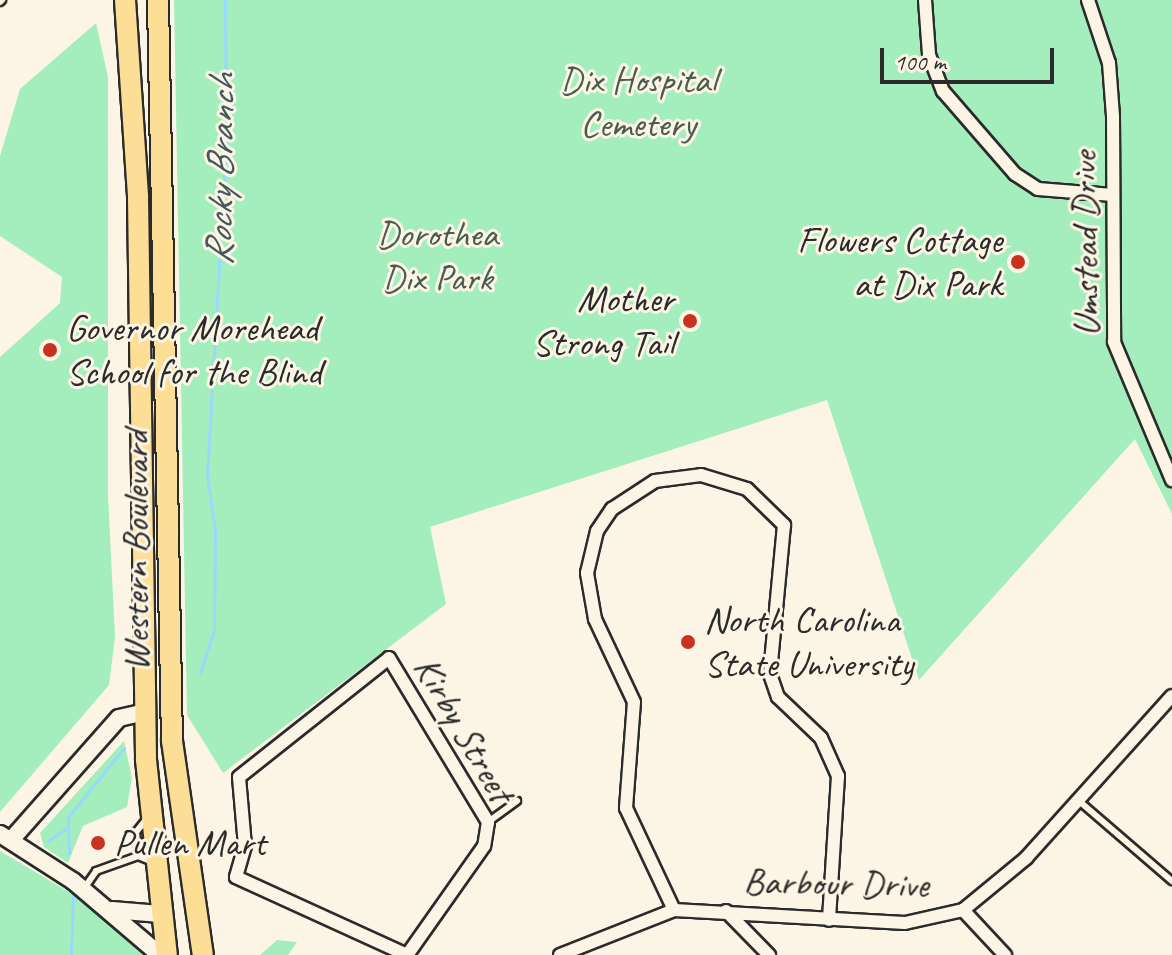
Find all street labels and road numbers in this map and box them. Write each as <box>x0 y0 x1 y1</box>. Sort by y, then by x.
street label: Umstead Drive <box>1061 150 1109 338</box>
street label: Western Boulevard <box>113 430 159 672</box>
street label: Kirby Street <box>404 648 524 810</box>
street label: Barbour Drive <box>743 859 929 907</box>

